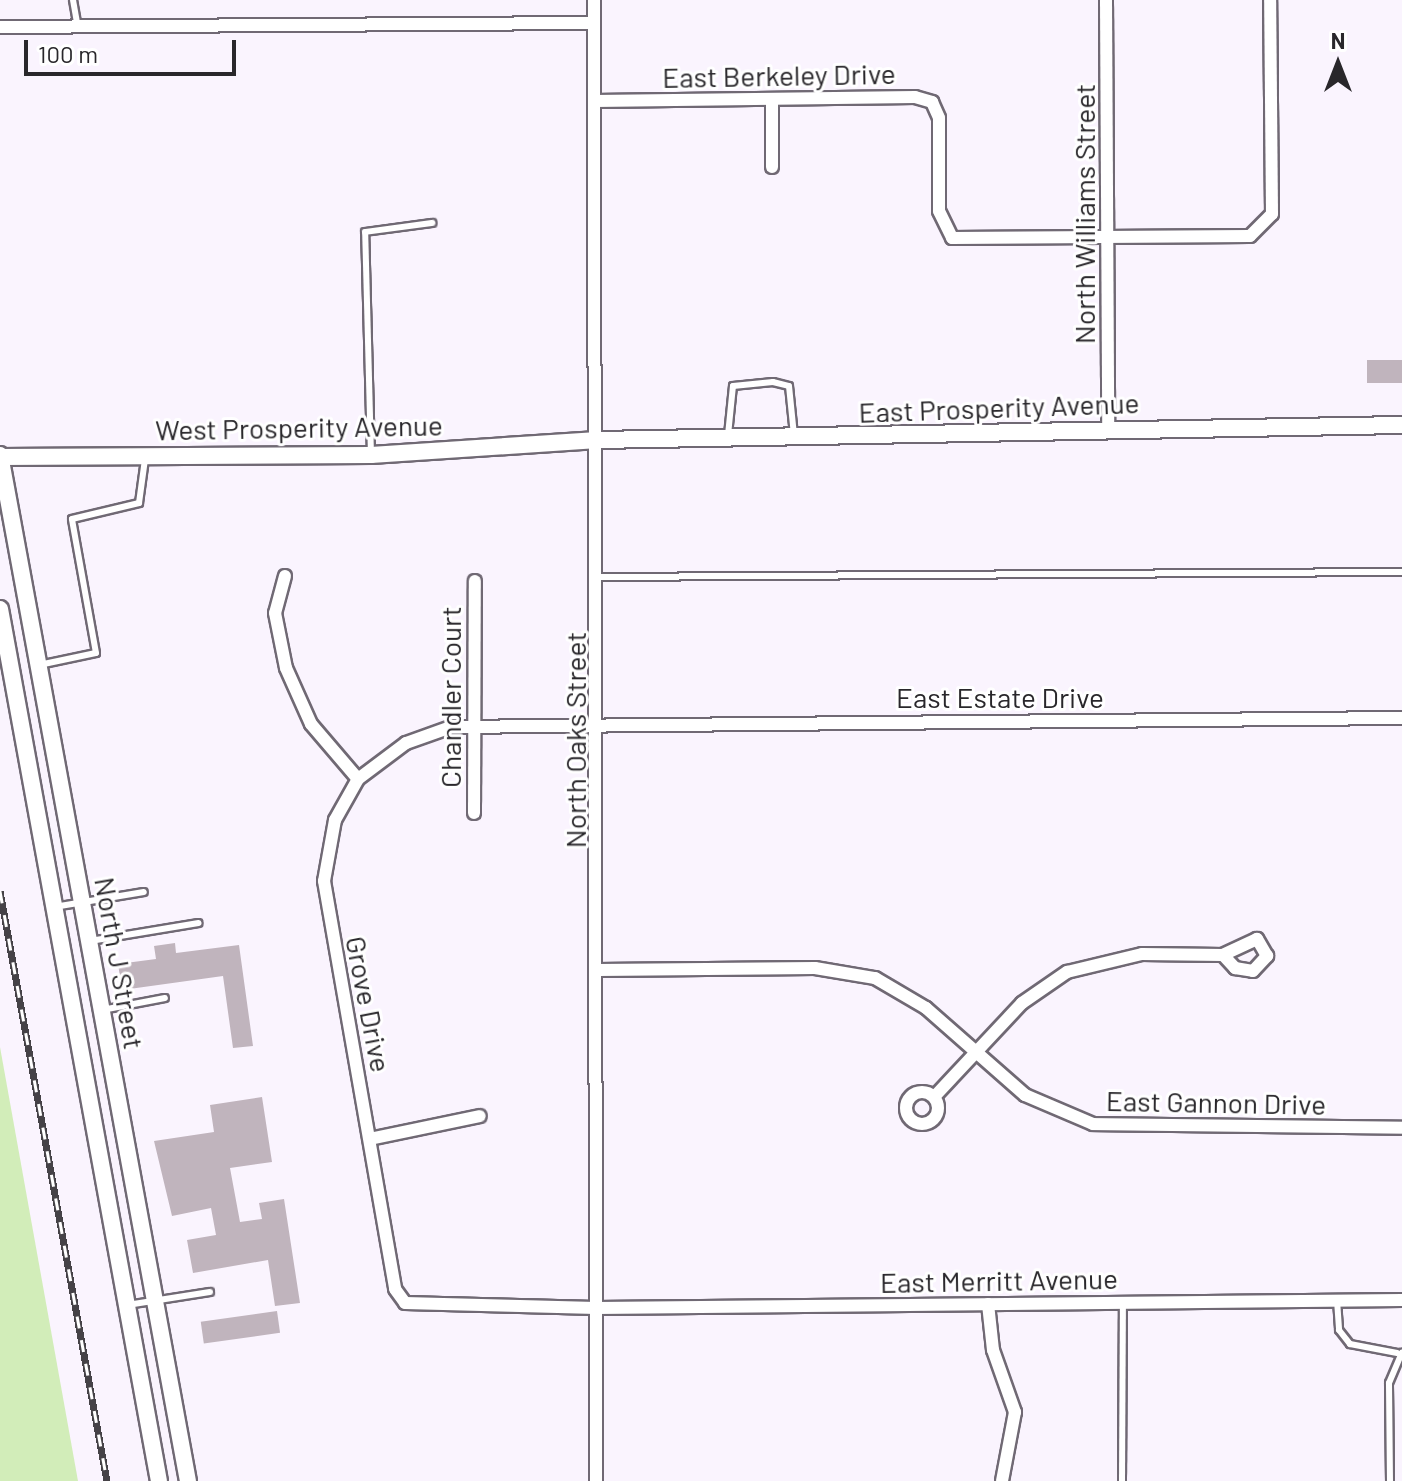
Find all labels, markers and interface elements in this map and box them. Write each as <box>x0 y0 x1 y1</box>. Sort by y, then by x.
scale bar <box>28 24 240 74</box>
north arrow <box>1298 24 1378 104</box>
text: N <box>1331 27 1345 53</box>
text: 100 m <box>38 39 98 68</box>
street label: East Berkeley Drive <box>662 56 896 94</box>
street label: North Williams Street <box>1067 84 1101 344</box>
street label: East Prosperity Avenue <box>858 385 1140 429</box>
street label: West Prosperity Avenue <box>155 408 443 446</box>
street label: Chandler Court <box>433 606 467 788</box>
street label: North Oaks Street <box>558 632 592 848</box>
street label: East Estate Drive <box>896 680 1104 714</box>
street label: North J Street <box>88 874 152 1052</box>
street label: Grove Drive <box>339 933 399 1075</box>
street label: East Gannon Drive <box>1106 1083 1326 1121</box>
street label: East Merritt Avenue <box>880 1261 1118 1299</box>

